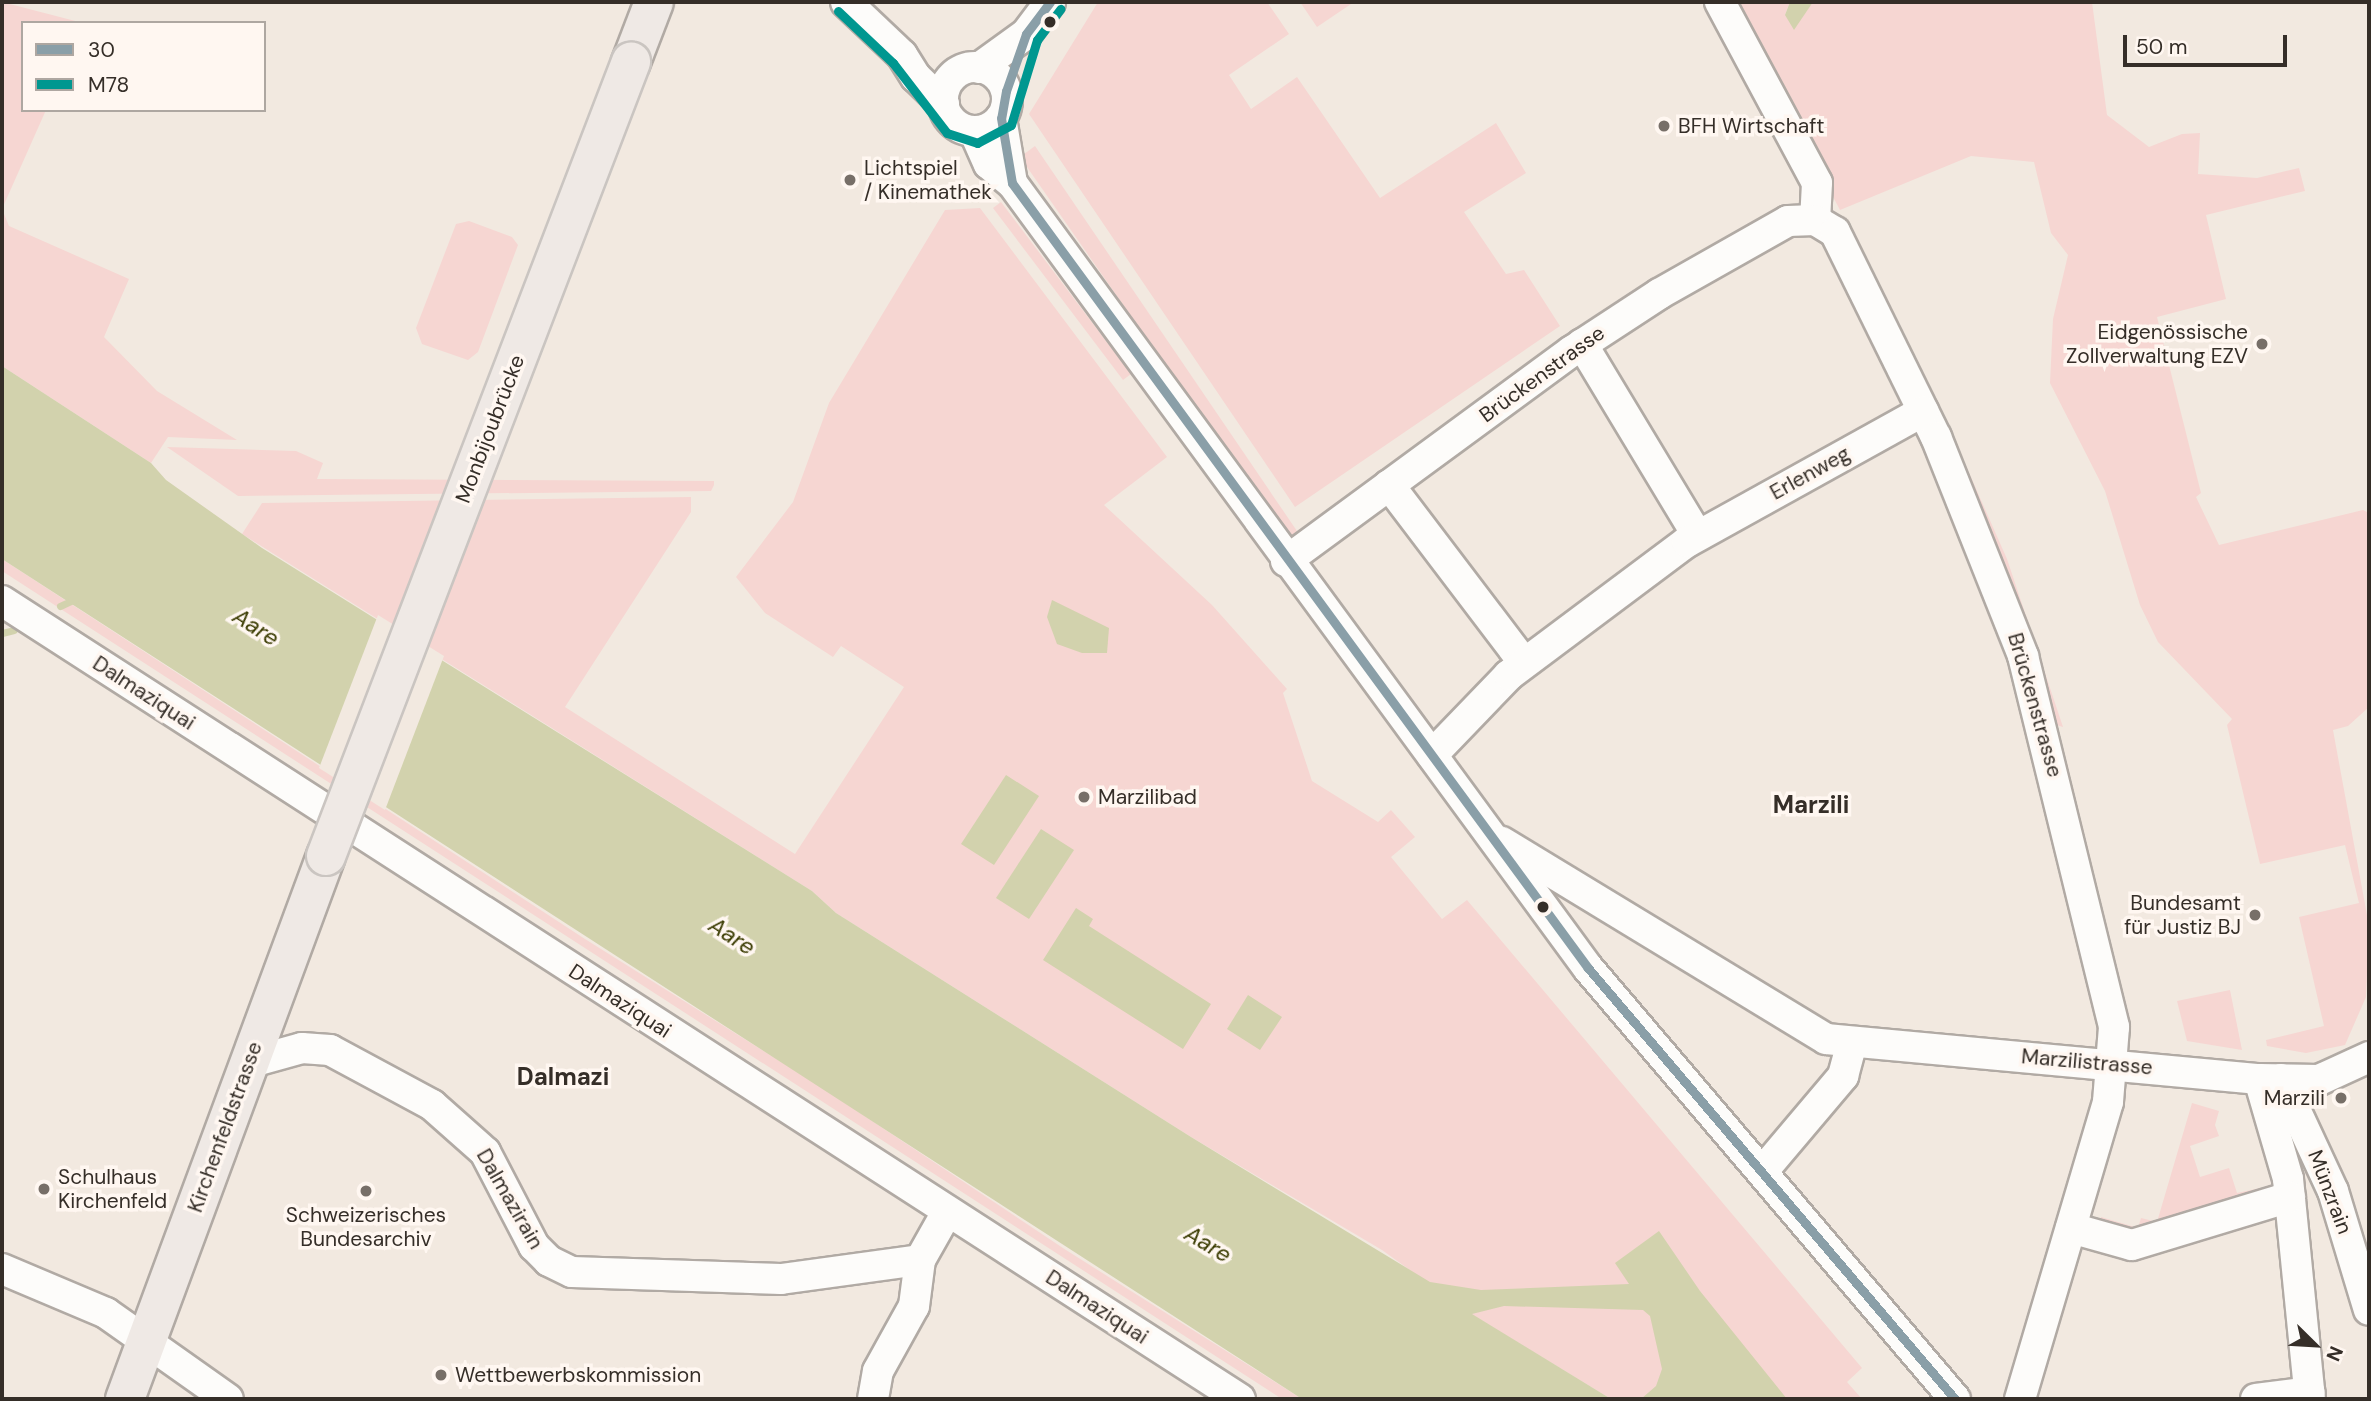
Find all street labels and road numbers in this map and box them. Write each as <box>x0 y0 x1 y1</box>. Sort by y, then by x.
street label: Brückenstrasse <box>1474 320 1610 428</box>
street label: Monbijoubrücke <box>450 351 530 507</box>
street label: Erlenweg <box>1766 441 1854 505</box>
street label: Brückenstrasse <box>2002 630 2068 780</box>
street label: Dalmaziquai <box>88 651 200 735</box>
street label: Dalmaziquai <box>564 959 676 1043</box>
street label: Kirchenfeldstrasse <box>182 1038 268 1216</box>
street label: Marzilistrasse <box>2020 1044 2154 1080</box>
street label: Dalmazirain <box>471 1144 549 1254</box>
street label: Münzrain <box>2303 1147 2357 1237</box>
street label: Dalmaziquai <box>1041 1265 1153 1349</box>

